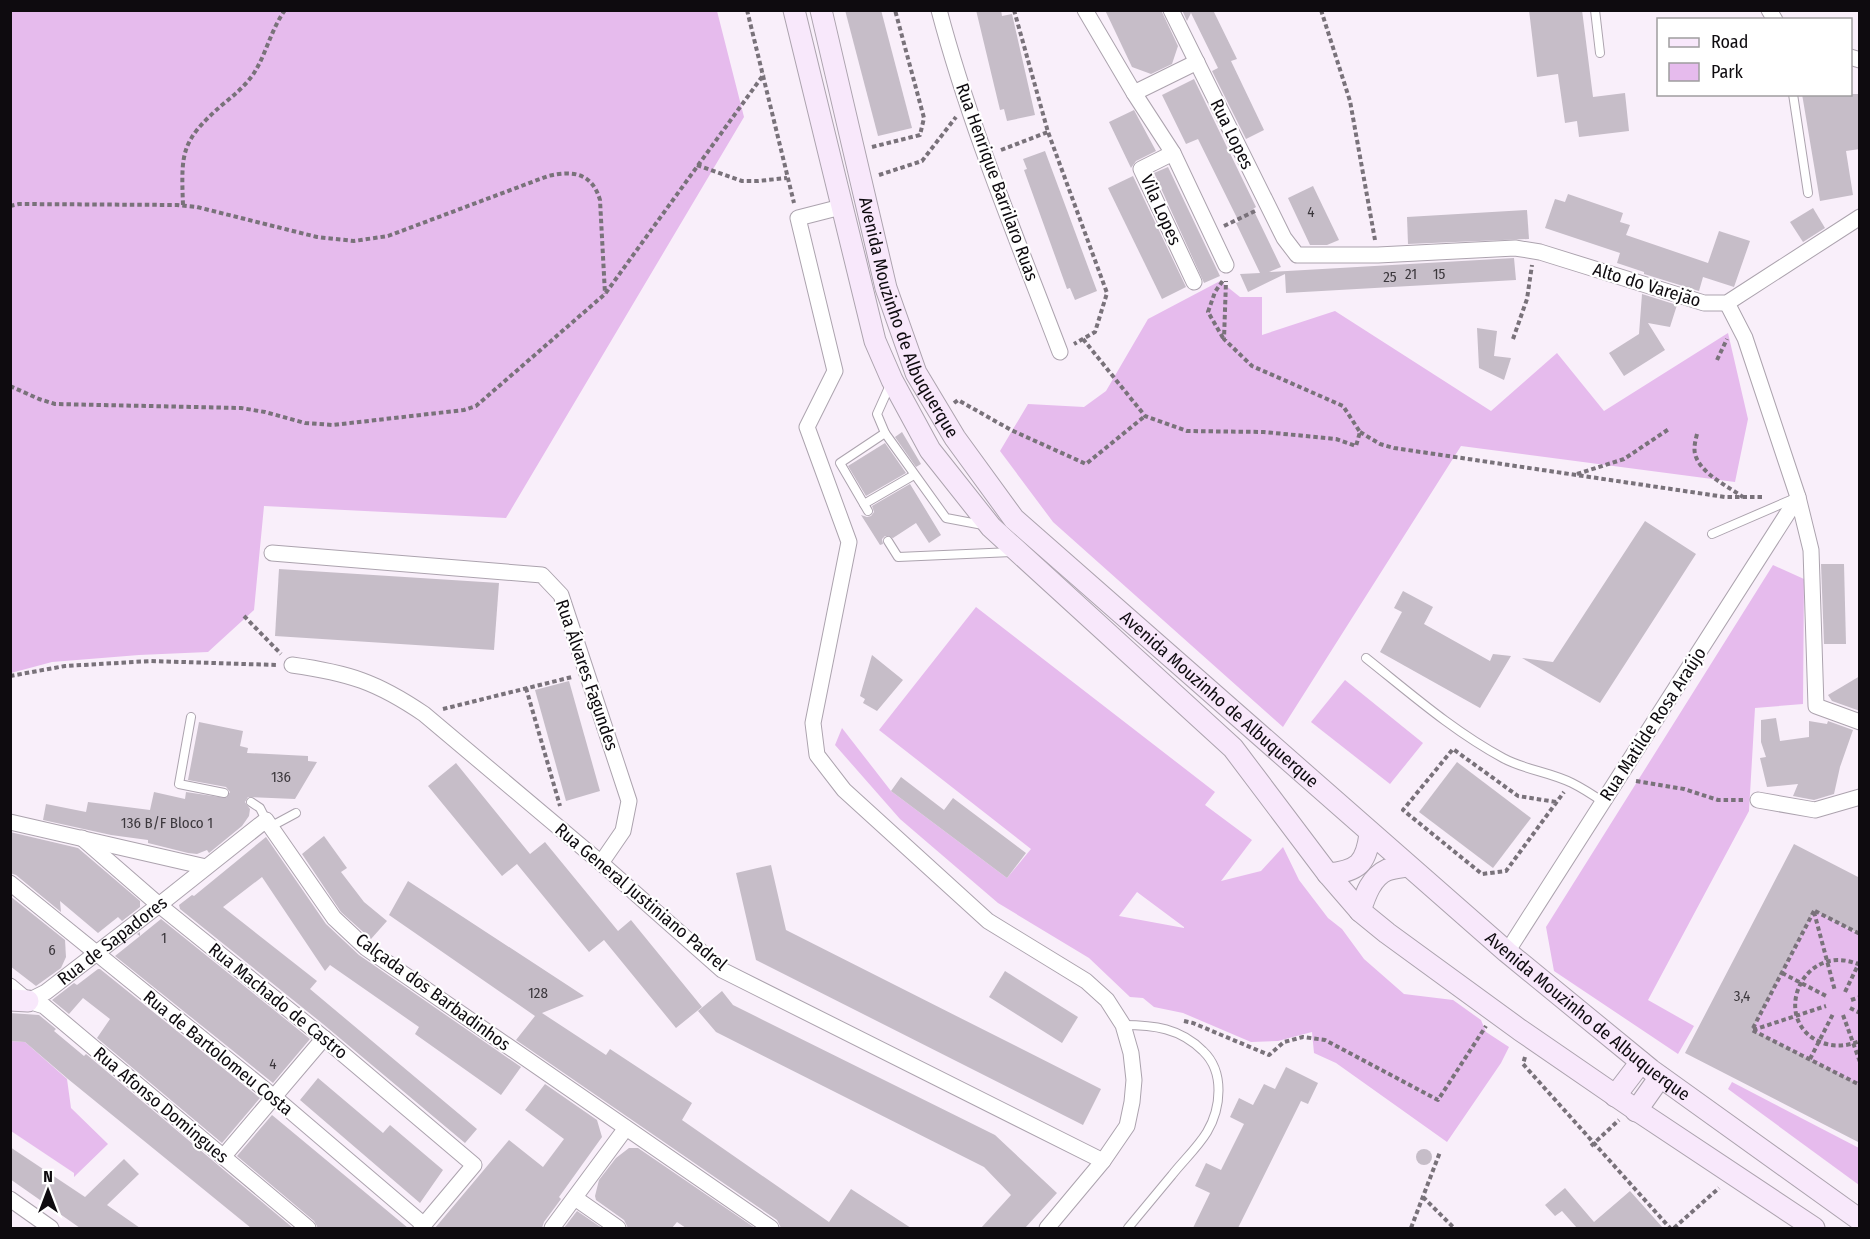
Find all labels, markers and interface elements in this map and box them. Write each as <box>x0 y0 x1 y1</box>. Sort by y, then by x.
legend <box>1657 18 1852 96</box>
text: Road <box>1711 31 1748 53</box>
text: Park <box>1711 61 1744 83</box>
street label: Rua Henrique Barrilaro Ruas <box>951 80 1043 284</box>
street label: Rua Lopes <box>1206 95 1259 173</box>
street label: Vila Lopes <box>1136 171 1186 249</box>
street label: Avenida Mouzinho de Albuquerque <box>854 195 963 442</box>
house number: 4 <box>1307 203 1315 221</box>
street label: Alto do Varejão <box>1590 258 1704 312</box>
house number: 21 <box>1405 265 1417 283</box>
house number: 15 <box>1433 265 1445 283</box>
house number: 25 <box>1383 268 1397 286</box>
street label: Rua Álvares Fagundes <box>551 596 624 754</box>
street label: Avenida Mouzinho de Albuquerque <box>1116 606 1323 792</box>
street label: Rua Matilde Rosa Araújo <box>1595 643 1711 805</box>
house number: 136 <box>271 768 291 786</box>
house number: 136 B/F Bloco 1 <box>121 814 213 832</box>
street label: Rua General Justiniano Padrel <box>550 818 732 976</box>
street label: Rua de Sapadores <box>53 891 172 990</box>
street label: Avenida Mouzinho de Albuquerque <box>1481 927 1694 1106</box>
street label: Calçada dos Barbadinhos <box>351 928 515 1056</box>
house number: 1 <box>161 929 167 947</box>
street label: Rua Machado de Castro <box>204 938 352 1064</box>
house number: 6 <box>48 941 56 959</box>
house number: 128 <box>528 984 548 1002</box>
street label: Rua de Bartolomeu Costa <box>139 986 297 1120</box>
house number: 3,4 <box>1734 987 1750 1005</box>
street label: Rua Afonso Domingues <box>89 1042 233 1168</box>
house number: 4 <box>269 1055 277 1073</box>
north arrow <box>18 1161 78 1221</box>
text: N <box>43 1167 53 1186</box>

